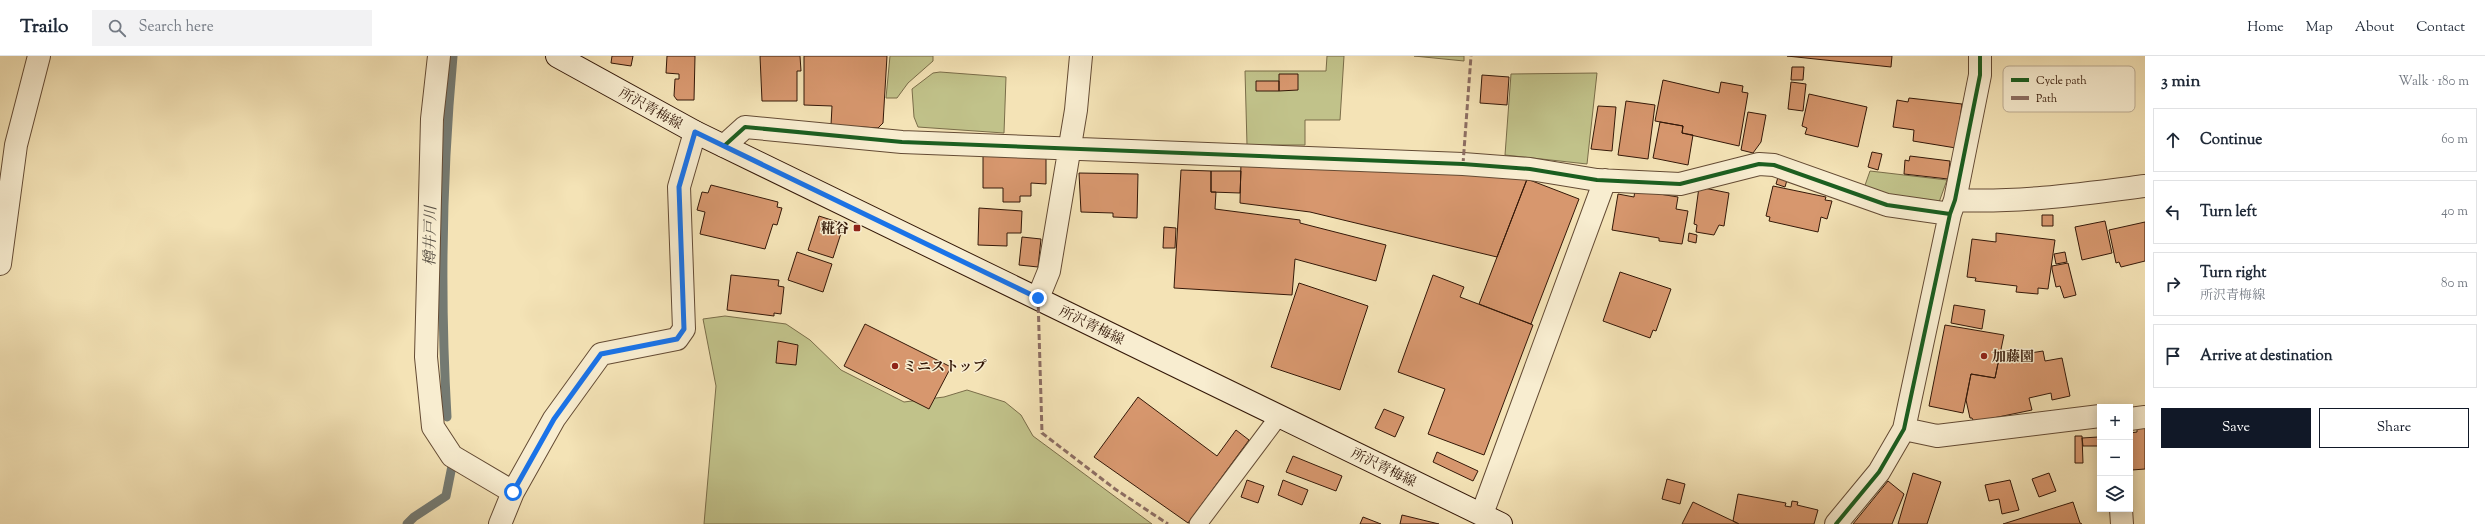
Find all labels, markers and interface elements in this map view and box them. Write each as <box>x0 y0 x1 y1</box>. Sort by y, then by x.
search box <box>92 10 372 46</box>
text: Trailo <box>20 14 68 41</box>
icon: search <box>106 17 128 39</box>
text: Search here <box>138 17 214 38</box>
text: Home <box>2247 18 2284 38</box>
text: Map <box>2306 18 2333 38</box>
text: About <box>2355 18 2394 38</box>
text: Contact <box>2416 18 2465 38</box>
legend <box>2003 66 2135 112</box>
text: 3 min <box>2161 70 2200 94</box>
text: Cycle path <box>2036 73 2087 89</box>
text: Walk · 180 m <box>2398 73 2469 91</box>
street label: 所沢青梅線 <box>615 84 685 135</box>
text: Path <box>2036 91 2058 107</box>
icon: ahead <box>2162 129 2184 151</box>
text: Continue <box>2200 130 2262 151</box>
text: 60 m <box>2441 131 2468 149</box>
icon: left <box>2162 201 2184 223</box>
text: Turn left <box>2200 202 2257 223</box>
text: 40 m <box>2441 203 2468 221</box>
water label: 樽井戸川 <box>420 204 443 266</box>
place label: 糀谷 <box>821 220 849 240</box>
marker: 糀谷 <box>852 223 862 233</box>
text: Turn right <box>2200 263 2266 284</box>
icon: right <box>2162 273 2184 295</box>
text: 80 m <box>2441 275 2468 293</box>
text: 所沢青梅線 <box>2200 287 2265 305</box>
route end <box>1029 289 1047 307</box>
street label: 所沢青梅線 <box>1055 302 1127 351</box>
icon: arrive <box>2162 345 2184 367</box>
text: Arrive at destination <box>2200 346 2333 367</box>
place label: 加藤園 <box>1992 348 2034 368</box>
marker: 加藤園 <box>1979 351 1989 361</box>
place label: ミニストップ <box>903 358 987 378</box>
marker: ミニストップ <box>890 361 900 371</box>
map controls <box>2097 404 2133 512</box>
button: + <box>2097 404 2133 440</box>
button: Save <box>2161 408 2311 448</box>
button: Share <box>2319 408 2469 448</box>
button: − <box>2097 440 2133 476</box>
street label: 所沢青梅線 <box>1347 444 1419 493</box>
button: layers <box>2097 476 2133 512</box>
route start <box>504 483 522 501</box>

